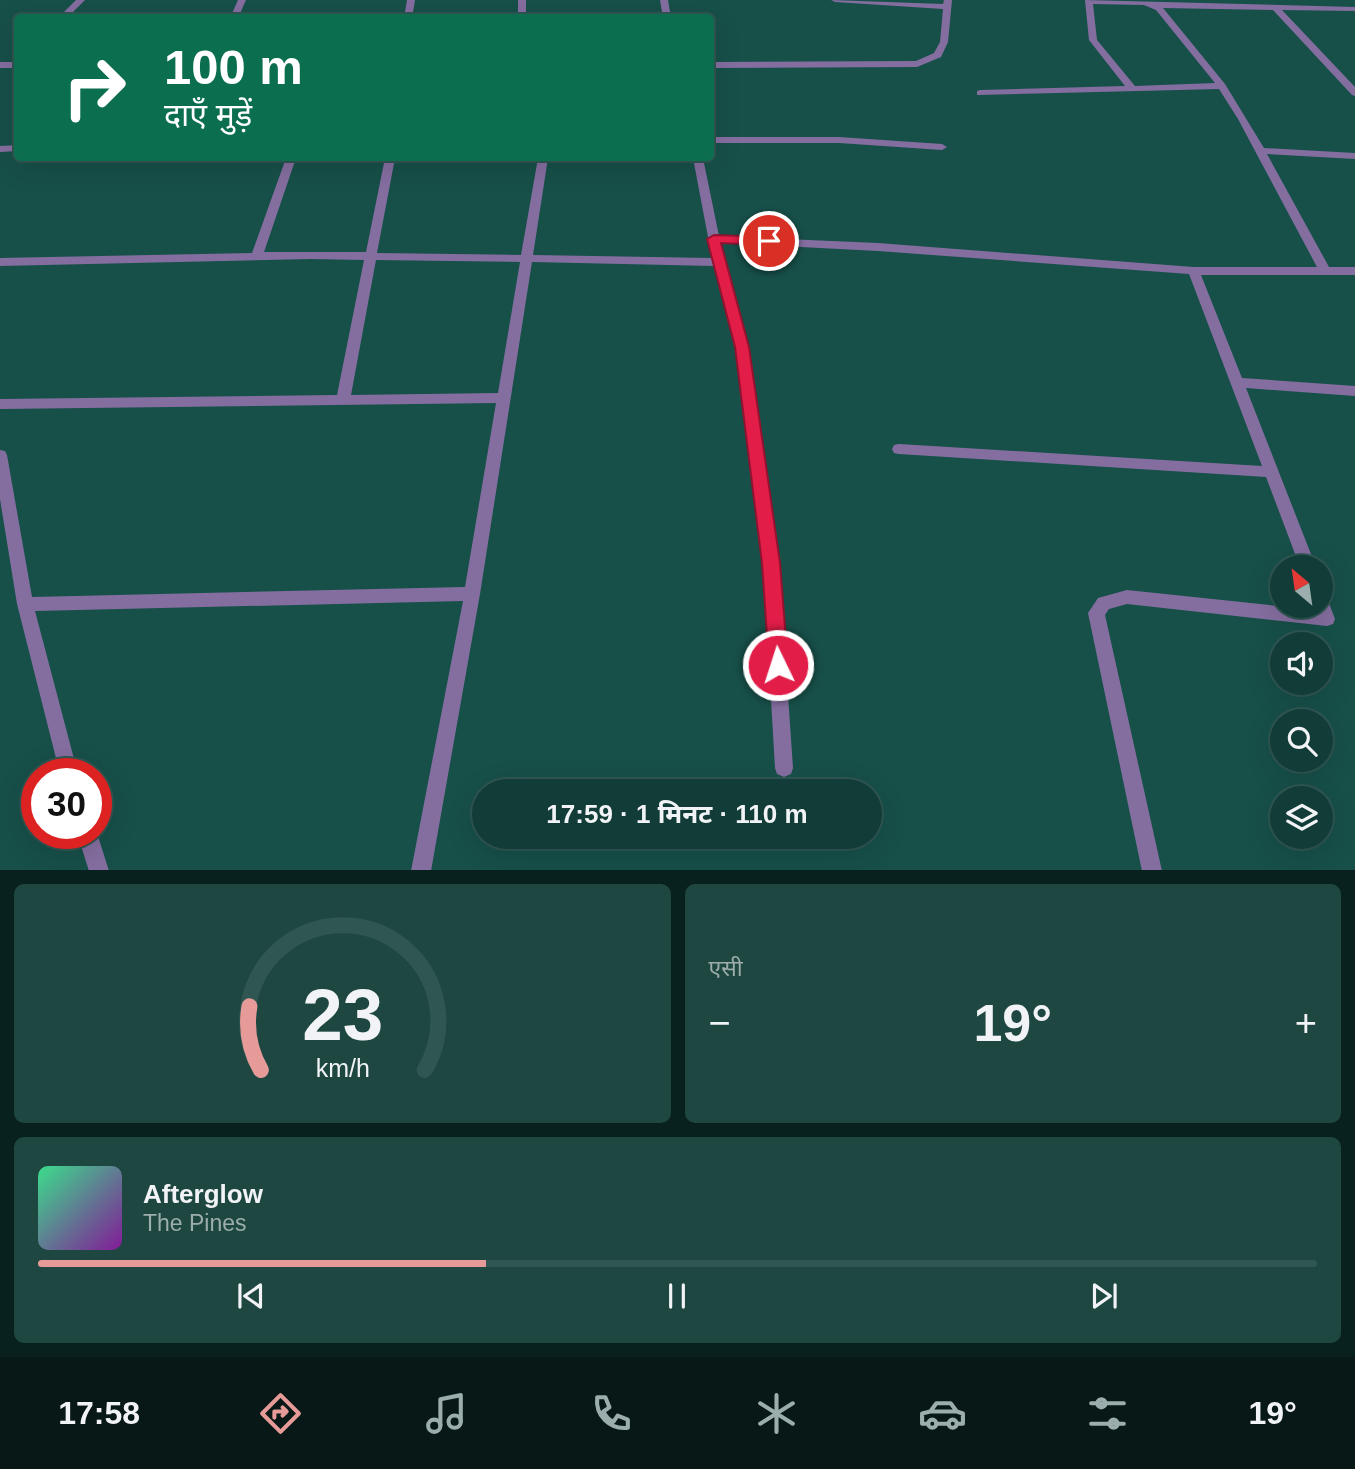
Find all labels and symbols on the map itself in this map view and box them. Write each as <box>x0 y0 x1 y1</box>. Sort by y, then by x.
pin <box>739 211 799 271</box>
north arrow <box>1270 555 1334 618</box>
position arrow <box>741 628 815 702</box>
speed limit sign: 30 <box>21 758 112 849</box>

